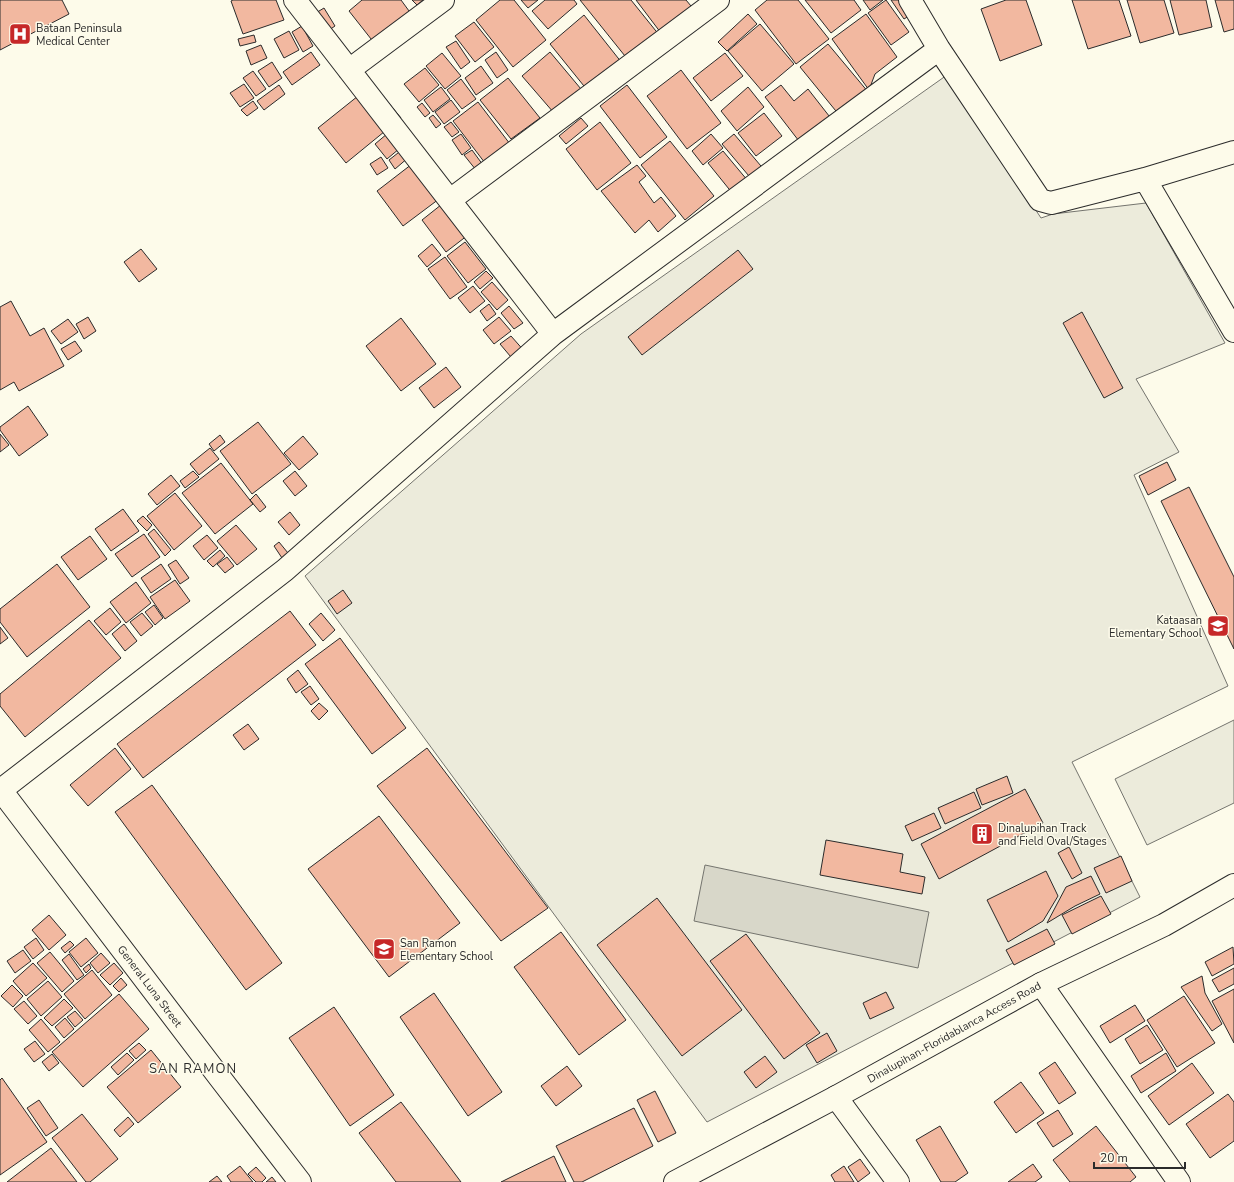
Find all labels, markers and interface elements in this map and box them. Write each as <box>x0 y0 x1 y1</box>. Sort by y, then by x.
hospital icon: Bataan Peninsula Medical Center <box>7 21 33 47</box>
place label: Bataan Peninsula Medical Center <box>36 21 122 49</box>
place label: Kataasan Elementary School <box>1109 613 1203 641</box>
school or university icon: Kataasan Elementary School <box>1205 613 1231 639</box>
building icon: Dinalupihan Track and Field Oval/Stages <box>969 821 995 847</box>
place label: Dinalupihan Track and Field Oval/Stages <box>998 821 1107 849</box>
school or university icon: San Ramon Elementary School <box>371 936 397 962</box>
place label: San Ramon Elementary School <box>400 936 494 964</box>
street label: General Luna Street <box>114 942 185 1030</box>
street label: Dinalupihan-Floridablanca Access Road <box>865 978 1044 1087</box>
district label: SAN RAMON <box>149 1060 237 1078</box>
scale bar <box>1094 1144 1185 1170</box>
text: 20 m <box>1100 1150 1128 1166</box>

